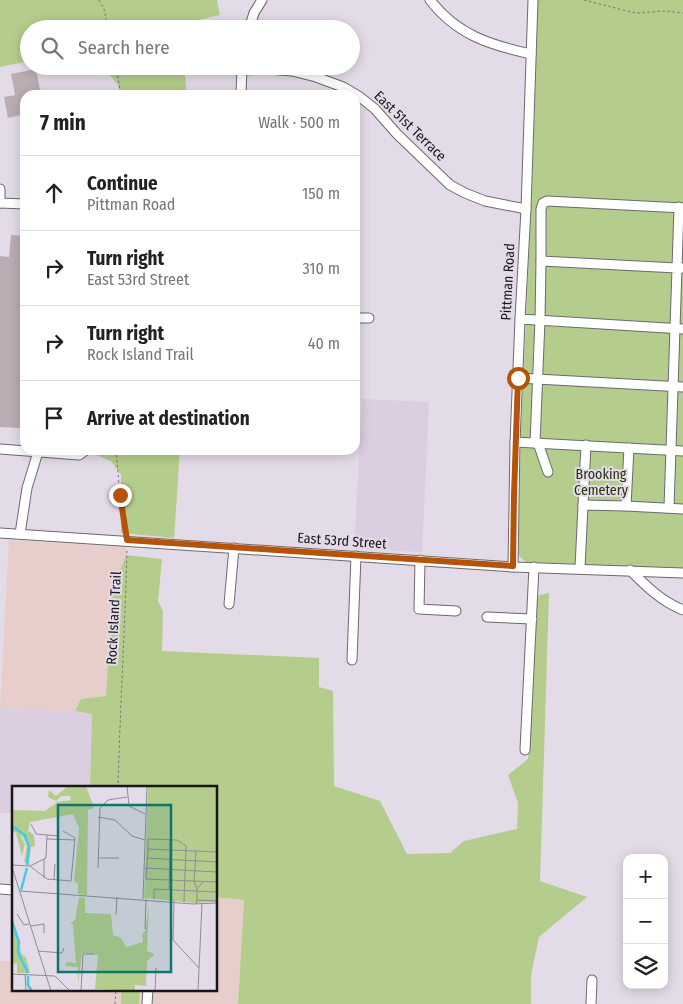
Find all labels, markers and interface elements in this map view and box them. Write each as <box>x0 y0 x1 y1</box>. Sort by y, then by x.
search box <box>20 20 360 75</box>
icon: search <box>38 34 66 62</box>
text: Search here <box>78 36 170 59</box>
street label: East 51st Terrace <box>370 87 450 165</box>
text: 7 min <box>40 110 86 136</box>
text: Walk · 500 m <box>258 113 340 132</box>
text: Continue <box>87 172 158 195</box>
icon: ahead <box>40 179 68 207</box>
text: 150 m <box>302 184 340 203</box>
text: Pittman Road <box>87 195 175 214</box>
street label: Pittman Road <box>497 243 519 321</box>
text: Turn right <box>87 247 164 270</box>
icon: right <box>40 254 68 282</box>
text: 310 m <box>303 259 340 278</box>
text: East 53rd Street <box>87 270 189 289</box>
text: Turn right <box>87 322 164 345</box>
icon: right <box>40 329 68 357</box>
text: 40 m <box>308 334 340 353</box>
text: Rock Island Trail <box>87 345 194 364</box>
route start <box>507 367 530 390</box>
icon: arrive <box>40 404 68 432</box>
text: Arrive at destination <box>87 407 250 430</box>
park label: Brooking Cemetery <box>574 466 629 499</box>
route end <box>109 484 132 507</box>
street label: East 53rd Street <box>297 529 388 553</box>
street label: Rock Island Trail <box>103 571 125 665</box>
inset map <box>12 786 218 992</box>
map controls <box>623 854 668 989</box>
button: + <box>623 854 668 899</box>
button: − <box>623 899 668 944</box>
button: layers <box>623 944 668 989</box>

